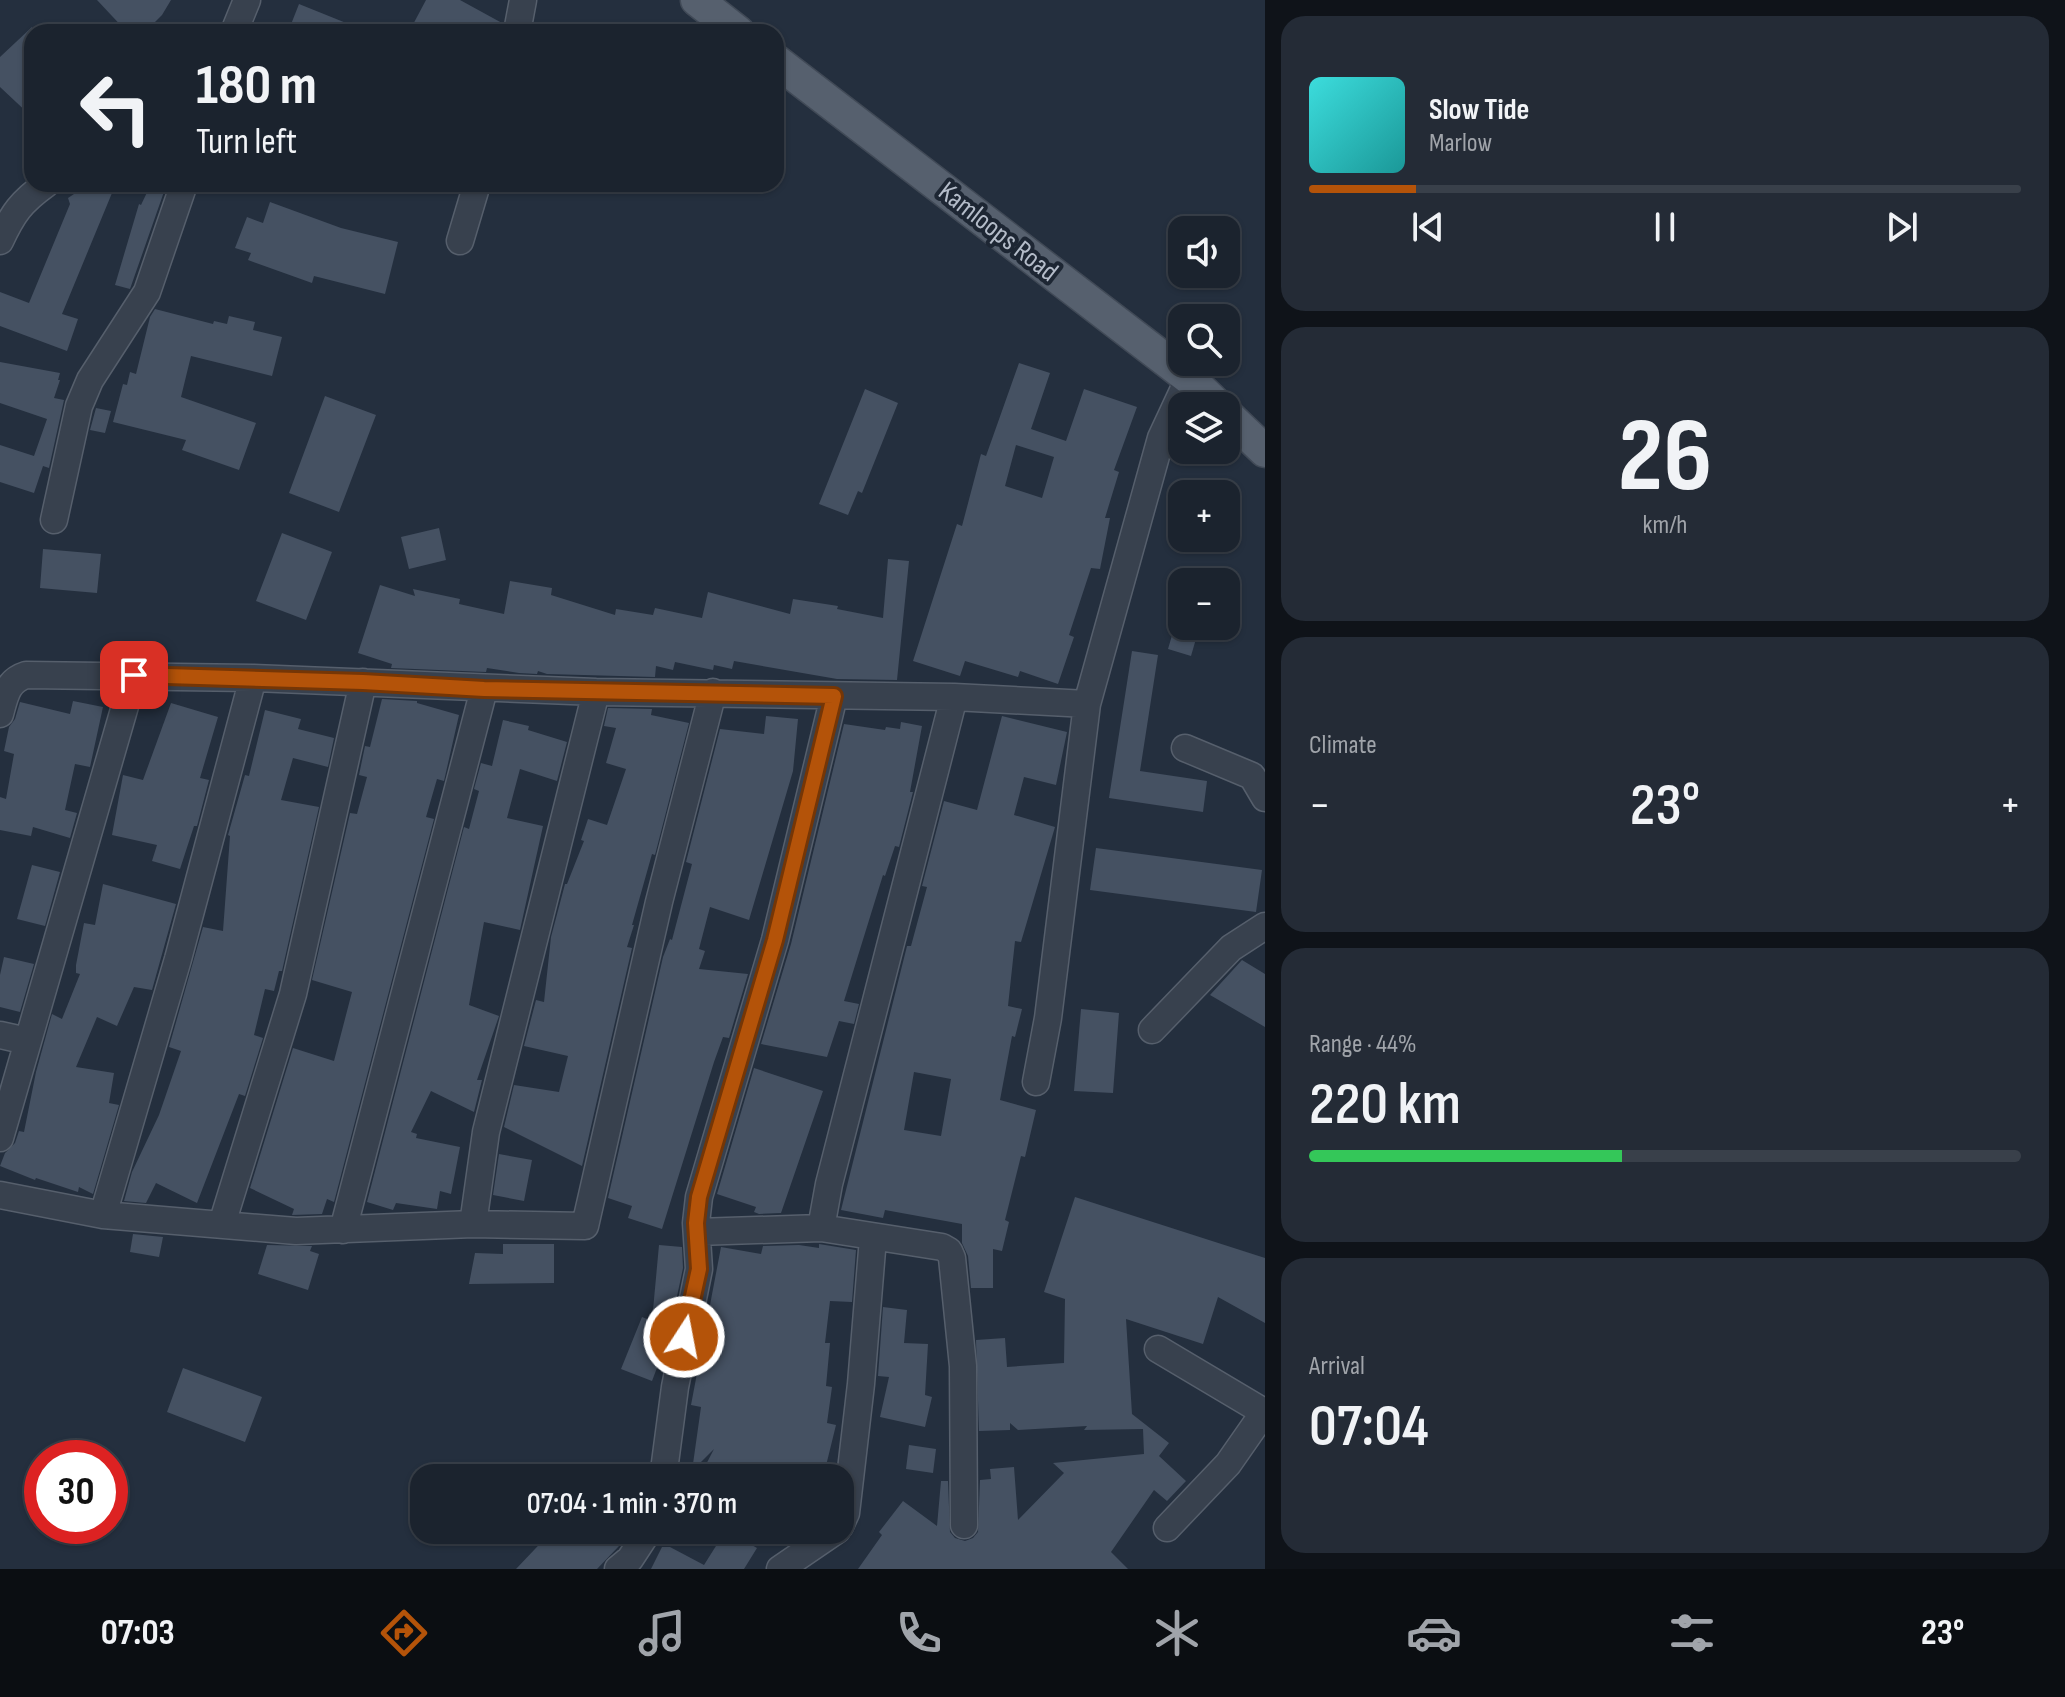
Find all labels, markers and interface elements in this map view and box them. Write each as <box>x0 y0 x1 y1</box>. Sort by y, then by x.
text: 180 m <box>196 53 317 120</box>
icon: left <box>64 56 168 160</box>
text: Slow Tide <box>1429 92 1529 128</box>
text: Turn left <box>196 121 297 164</box>
text: Marlow <box>1429 128 1492 159</box>
street label: Kamloops Road <box>932 175 1064 289</box>
icon: previous <box>1406 205 1450 249</box>
icon: pause <box>1643 205 1687 249</box>
icon: next <box>1880 205 1924 249</box>
map controls <box>1168 216 1240 640</box>
button: sound <box>1168 216 1240 288</box>
button: search <box>1168 304 1240 376</box>
button: layers <box>1168 392 1240 464</box>
text: 26 <box>1618 395 1712 520</box>
button: + <box>1168 480 1240 552</box>
text: km/h <box>1643 510 1687 541</box>
button: − <box>1168 568 1240 640</box>
pin <box>100 641 168 709</box>
icon: arrive <box>112 653 156 697</box>
text: Climate <box>1309 730 1377 761</box>
text: 23° <box>1630 770 1700 842</box>
text: − <box>1309 779 1331 832</box>
text: + <box>1999 779 2021 832</box>
text: Range · 44% <box>1309 1029 1417 1060</box>
text: 220 km <box>1309 1069 1461 1141</box>
position arrow <box>642 1295 726 1379</box>
text: Arrival <box>1309 1351 1365 1382</box>
text: 07:04 <box>1309 1391 1429 1463</box>
speed limit sign: 30 <box>24 1440 128 1544</box>
text: 07:04 · 1 min · 370 m <box>527 1486 737 1522</box>
icon: directions <box>376 1605 432 1661</box>
icon: music <box>634 1605 690 1661</box>
icon: phone <box>891 1605 947 1661</box>
icon: climate <box>1149 1605 1205 1661</box>
icon: car <box>1406 1605 1462 1661</box>
icon: filters <box>1664 1605 1720 1661</box>
text: 07:03 <box>101 1612 175 1655</box>
text: 23° <box>1921 1612 1964 1655</box>

